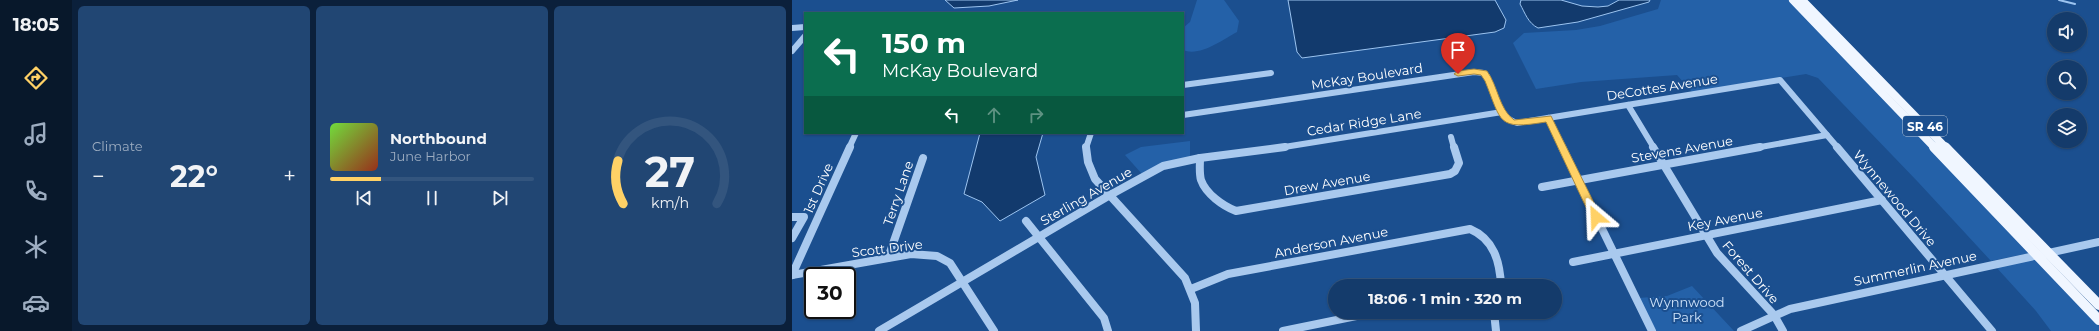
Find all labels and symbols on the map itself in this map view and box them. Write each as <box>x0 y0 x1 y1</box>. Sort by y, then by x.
pin <box>1441 33 1475 74</box>
street label: McKay Boulevard <box>1310 59 1424 93</box>
street label: DeCottes Avenue <box>1605 70 1719 104</box>
street label: Cedar Ridge Lane <box>1306 105 1423 139</box>
road number: SR 46 <box>1903 116 1947 136</box>
street label: Stevens Avenue <box>1630 132 1734 166</box>
street label: Wynnewood Drive <box>1850 147 1940 249</box>
street label: Terry Lane <box>879 158 917 227</box>
street label: 1st Drive <box>800 160 836 216</box>
street label: Sterling Avenue <box>1037 163 1135 229</box>
street label: Drew Avenue <box>1283 168 1372 198</box>
position arrow <box>1575 196 1617 238</box>
street label: Key Avenue <box>1686 204 1764 234</box>
street label: Anderson Avenue <box>1273 223 1389 261</box>
street label: Scott Drive <box>851 236 923 260</box>
street label: Forest Drive <box>1719 237 1783 307</box>
street label: Summerlin Avenue <box>1852 247 1978 289</box>
speed limit sign: 30 <box>804 267 856 319</box>
park label: Wynnwood Park <box>1649 294 1725 325</box>

